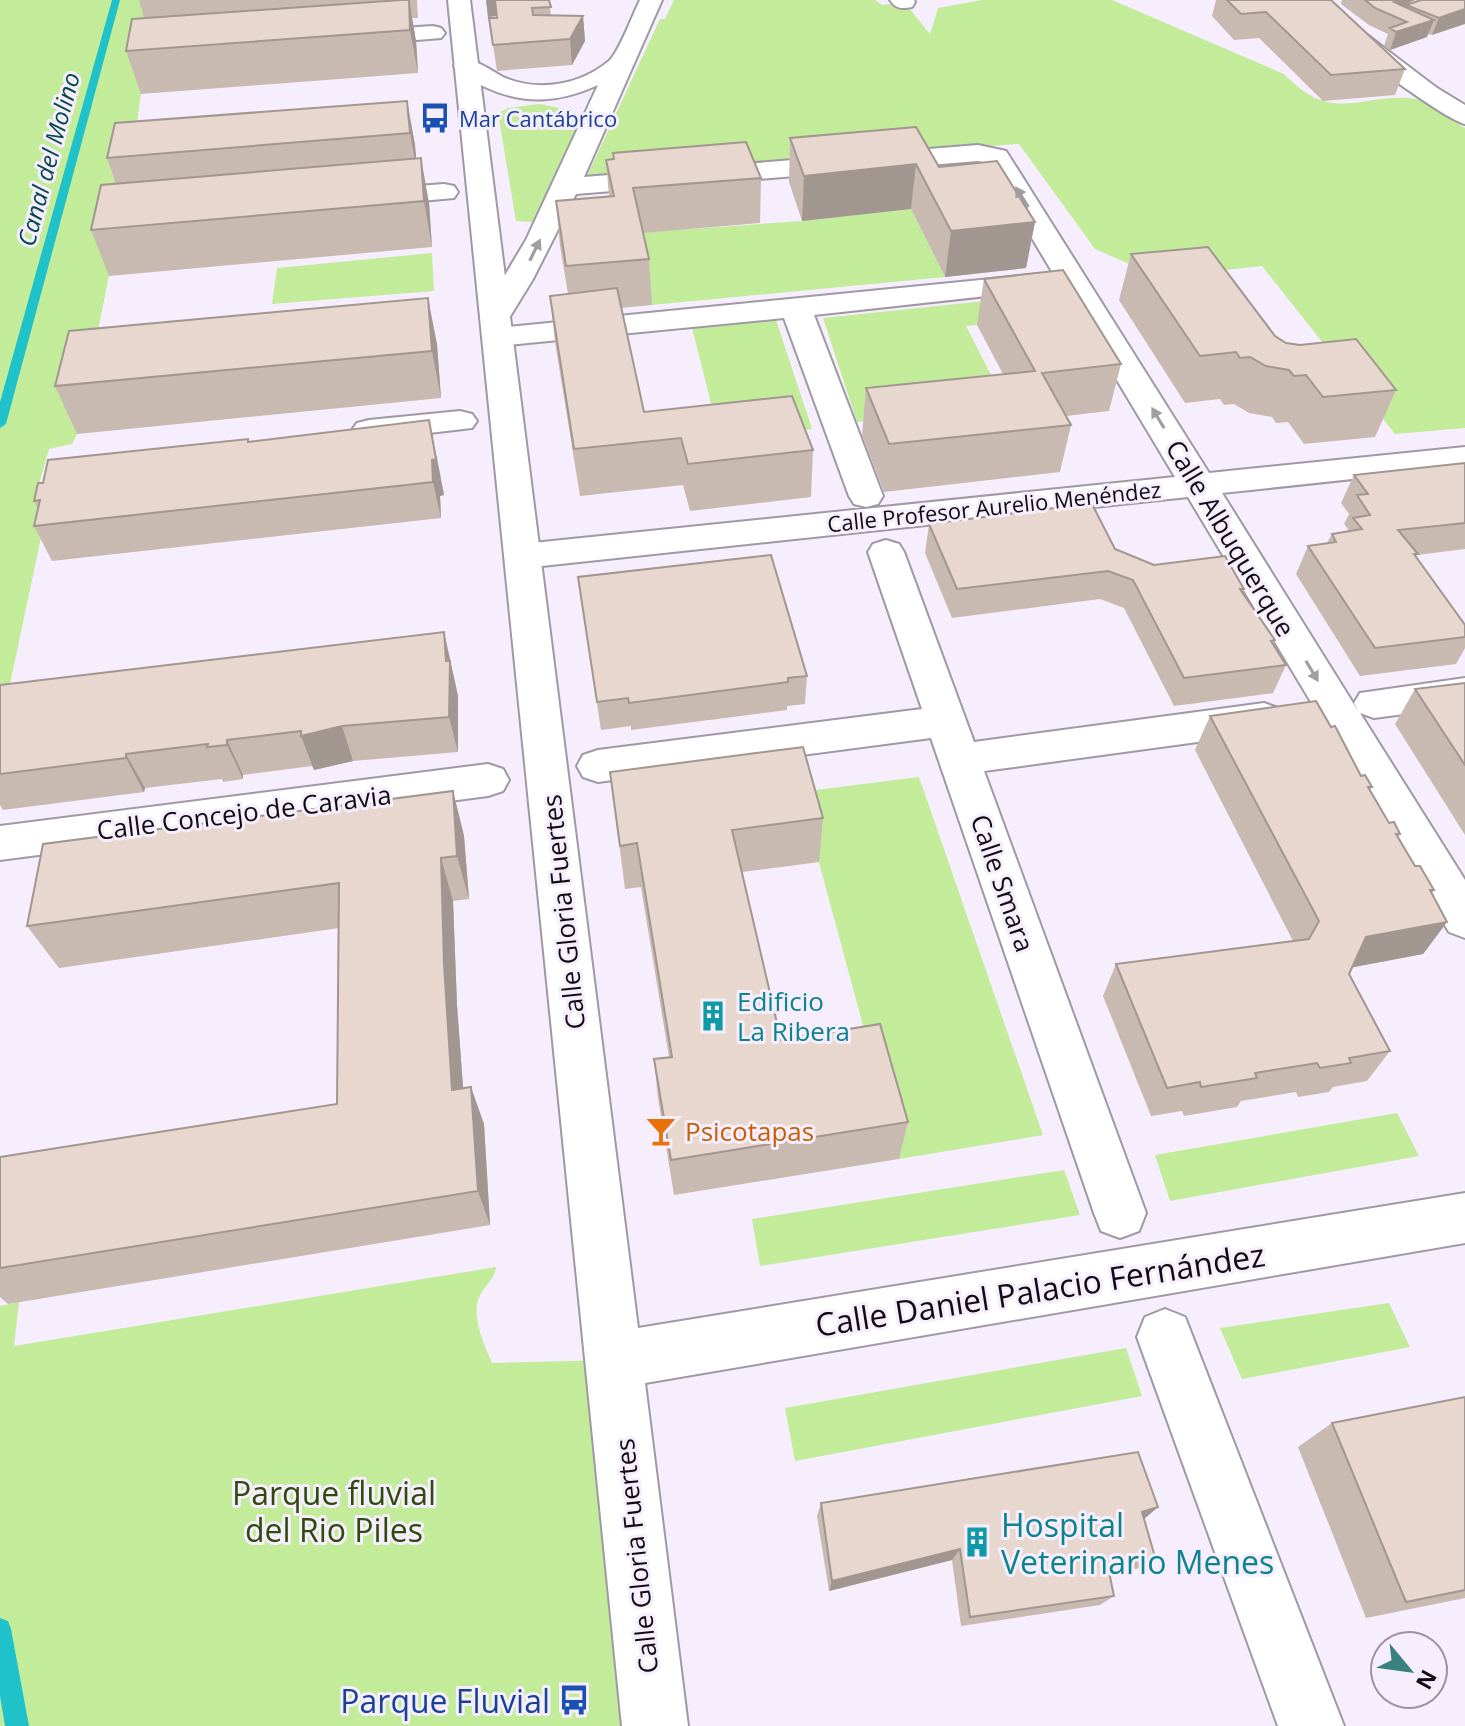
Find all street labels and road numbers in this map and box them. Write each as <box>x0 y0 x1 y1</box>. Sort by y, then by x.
street label: Calle Albuquerque <box>1158 433 1304 643</box>
street label: Calle Profesor Aurelio Menéndez <box>826 474 1162 538</box>
street label: Calle Concejo de Caravia <box>95 776 393 848</box>
street label: Calle Gloria Fuertes <box>533 793 593 1031</box>
street label: Calle Smara <box>963 809 1043 957</box>
street label: Calle Daniel Palacio Fernández <box>812 1232 1268 1346</box>
street label: Calle Gloria Fuertes <box>606 1437 666 1675</box>

